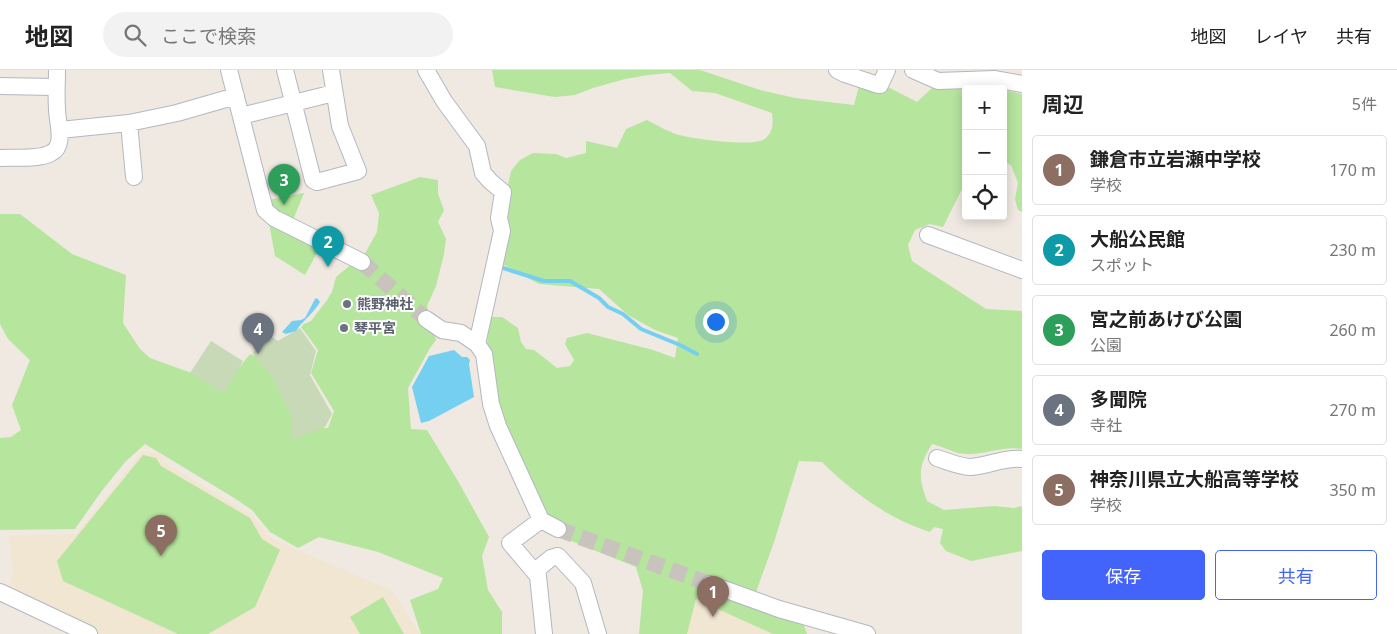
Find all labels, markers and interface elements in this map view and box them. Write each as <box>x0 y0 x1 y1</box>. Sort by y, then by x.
search box <box>103 12 453 57</box>
text: 地図 <box>25 19 73 52</box>
icon: search <box>121 21 149 49</box>
text: ここで検索 <box>161 23 256 49</box>
text: 地図 <box>1191 24 1227 48</box>
text: レイヤ <box>1255 24 1308 48</box>
text: 共有 <box>1336 24 1372 48</box>
map controls <box>962 85 1007 220</box>
button: + <box>962 85 1007 130</box>
text: 周辺 <box>1042 90 1084 118</box>
text: 5件 <box>1352 93 1377 115</box>
button: − <box>962 130 1007 175</box>
text: 鎌倉市立岩瀬中学校 <box>1090 146 1261 172</box>
text: 1 <box>1054 159 1064 181</box>
text: 170 m <box>1329 159 1376 181</box>
pin: 3 <box>268 164 300 205</box>
text: 学校 <box>1090 174 1122 196</box>
button: locate <box>962 175 1007 220</box>
pin: 2 <box>312 226 344 267</box>
text: 大船公民館 <box>1090 226 1185 252</box>
text: 2 <box>1054 239 1064 261</box>
text: 230 m <box>1329 239 1376 261</box>
text: スポット <box>1090 254 1154 276</box>
place label: 熊野神社 <box>357 294 413 313</box>
marker: 熊野神社 <box>341 298 353 310</box>
text: 宮之前あけび公園 <box>1090 306 1242 332</box>
your location <box>703 309 729 335</box>
pin: 4 <box>242 313 274 354</box>
place label: 琴平宮 <box>354 318 396 337</box>
text: 3 <box>1054 319 1064 341</box>
text: 260 m <box>1329 319 1376 341</box>
marker: 琴平宮 <box>338 322 350 334</box>
text: 公園 <box>1090 334 1122 356</box>
text: 多聞院 <box>1090 386 1147 412</box>
text: 4 <box>1054 399 1064 421</box>
text: 270 m <box>1329 399 1376 421</box>
text: 寺社 <box>1090 414 1122 436</box>
text: 神奈川県立大船高等学校 <box>1090 466 1299 492</box>
text: 5 <box>1054 479 1064 501</box>
text: 350 m <box>1329 479 1376 501</box>
text: 学校 <box>1090 494 1122 516</box>
pin: 5 <box>145 515 177 556</box>
button: 保存 <box>1042 550 1205 600</box>
button: 共有 <box>1215 550 1377 600</box>
pin: 1 <box>697 576 729 617</box>

